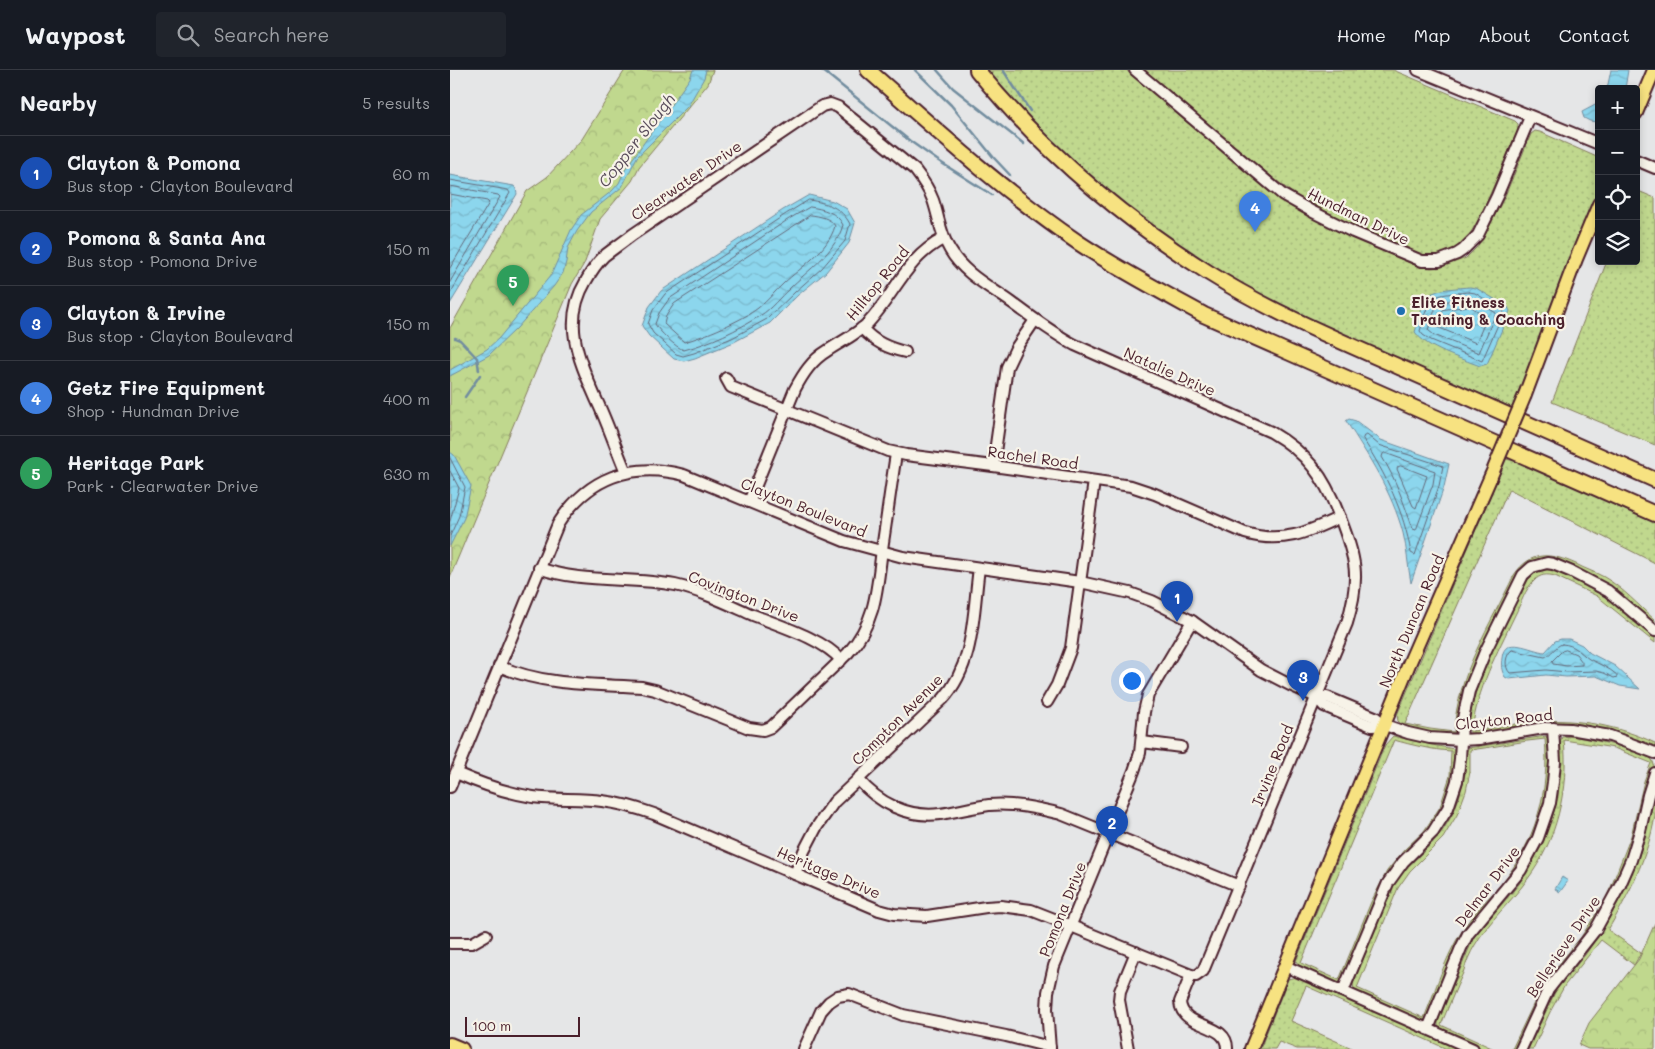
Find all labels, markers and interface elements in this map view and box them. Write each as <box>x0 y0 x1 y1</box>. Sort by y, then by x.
search box <box>156 12 506 57</box>
text: Waypost <box>25 19 126 50</box>
icon: search <box>174 21 202 49</box>
text: Search here <box>214 22 329 47</box>
text: Home <box>1337 23 1386 47</box>
text: Map <box>1414 23 1450 47</box>
text: About <box>1478 23 1531 47</box>
text: Contact <box>1559 23 1630 47</box>
map controls <box>1595 85 1640 265</box>
button: + <box>1595 85 1640 130</box>
text: Nearby <box>20 89 97 116</box>
water label: Copper Slough <box>593 89 679 191</box>
text: 5 results <box>362 92 430 113</box>
button: − <box>1595 130 1640 175</box>
street label: Clearwater Drive <box>627 136 745 224</box>
text: Clayton & Pomona <box>67 150 241 175</box>
text: 1 <box>32 163 40 184</box>
text: 60 m <box>393 163 430 184</box>
text: Bus stop · Clayton Boulevard <box>67 175 293 196</box>
button: locate <box>1595 175 1640 220</box>
street label: Hundman Drive <box>1305 183 1413 249</box>
pin: 4 <box>1239 191 1271 232</box>
button: layers <box>1595 220 1640 265</box>
text: Pomona & Santa Ana <box>67 225 266 250</box>
text: 2 <box>32 238 40 259</box>
text: 150 m <box>386 238 430 259</box>
street label: Hilltop Road <box>841 242 913 324</box>
text: Bus stop · Pomona Drive <box>67 250 258 271</box>
pin: 5 <box>497 265 529 306</box>
place label: Elite Fitness Training & Coaching <box>1411 292 1565 329</box>
text: Clayton & Irvine <box>67 300 226 325</box>
marker: Elite Fitness Training & Coaching <box>1395 305 1407 317</box>
text: 3 <box>31 313 41 334</box>
text: 150 m <box>386 313 430 334</box>
text: Bus stop · Clayton Boulevard <box>67 325 293 346</box>
street label: Natalie Drive <box>1121 342 1219 400</box>
text: Getz Fire Equipment <box>67 375 265 400</box>
text: 4 <box>31 388 41 409</box>
text: 400 m <box>383 388 430 409</box>
text: Shop · Hundman Drive <box>67 400 240 421</box>
street label: Rachel Road <box>986 441 1080 473</box>
text: Heritage Park <box>67 450 204 475</box>
text: 5 <box>31 463 41 484</box>
text: 630 m <box>383 463 430 484</box>
street label: Clayton Boulevard <box>738 473 870 541</box>
text: Park · Clearwater Drive <box>67 475 259 496</box>
street label: North Duncan Road <box>1374 551 1448 691</box>
street label: Covington Drive <box>686 566 802 626</box>
pin: 1 <box>1161 581 1193 622</box>
pin: 3 <box>1287 660 1319 701</box>
your location <box>1119 668 1145 694</box>
street label: Compton Avenue <box>847 669 947 769</box>
street label: Clayton Road <box>1454 704 1554 734</box>
street label: Irvine Road <box>1247 721 1297 809</box>
pin: 2 <box>1096 806 1128 847</box>
street label: Heritage Drive <box>774 841 884 903</box>
street label: Delmar Drive <box>1450 841 1524 931</box>
street label: Pomona Drive <box>1034 858 1090 960</box>
street label: Bellerieve Drive <box>1522 891 1604 1001</box>
scale bar <box>465 1014 580 1037</box>
text: 100 m <box>472 1016 511 1035</box>

